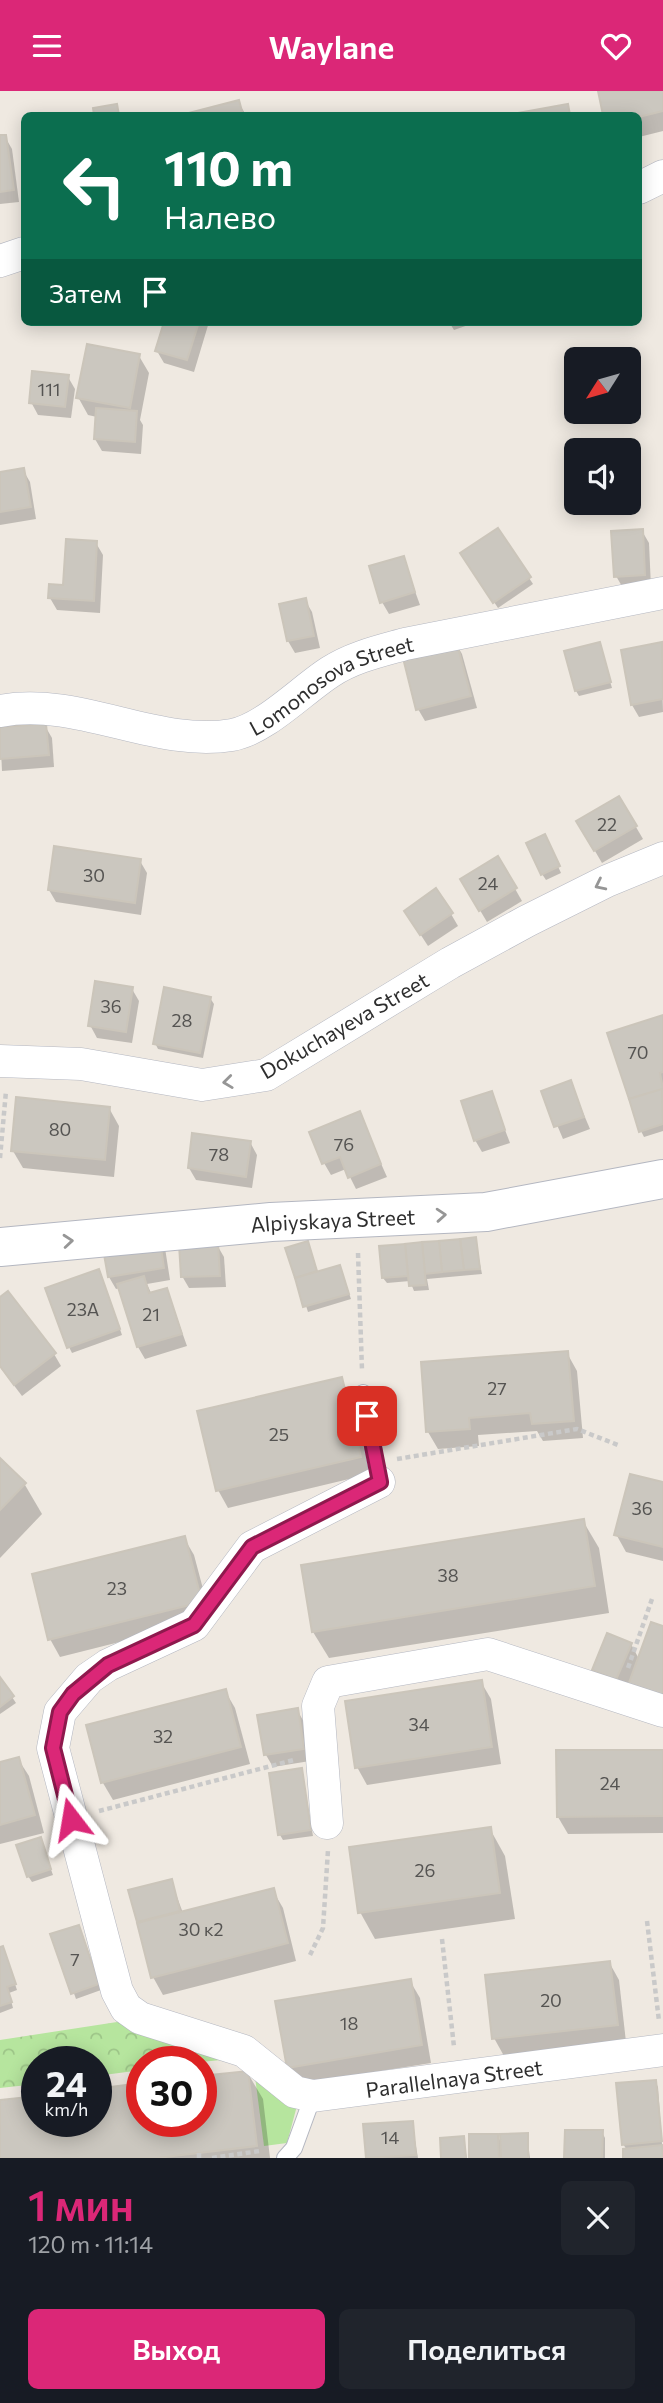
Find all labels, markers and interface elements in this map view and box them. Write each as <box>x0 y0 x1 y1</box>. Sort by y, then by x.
text: Waylane <box>269 26 394 66</box>
icon: menu <box>28 27 66 65</box>
icon: heart <box>597 27 635 65</box>
text: 110 m <box>164 136 293 196</box>
icon: left <box>49 140 140 231</box>
text: Налево <box>164 196 276 236</box>
icon: arrive <box>136 273 174 311</box>
text: Затем <box>49 277 122 308</box>
north arrow <box>564 347 640 423</box>
map controls <box>564 347 641 515</box>
house number: 111 <box>37 378 61 400</box>
button: sound <box>564 438 641 515</box>
street label: Lomonosova Street <box>245 630 416 740</box>
house number: 22 <box>597 813 617 835</box>
house number: 30 <box>83 864 105 886</box>
house number: 24 <box>478 872 498 894</box>
one-way arrow <box>595 876 607 890</box>
street label: Dokuchayeva Street <box>255 967 433 1083</box>
house number: 36 <box>100 995 122 1017</box>
house number: 28 <box>172 1009 193 1031</box>
house number: 70 <box>627 1041 649 1063</box>
one-way arrow <box>222 1075 234 1090</box>
house number: 80 <box>49 1118 71 1140</box>
house number: 76 <box>334 1133 354 1155</box>
house number: 78 <box>209 1143 229 1165</box>
street label: Alpiyskaya Street <box>249 1203 416 1236</box>
one-way arrow <box>436 1208 447 1223</box>
one-way arrow <box>63 1234 74 1249</box>
house number: 23А <box>67 1298 99 1320</box>
house number: 21 <box>142 1303 160 1325</box>
house number: 27 <box>487 1377 507 1399</box>
pin <box>337 1386 397 1446</box>
icon: arrive <box>348 1397 386 1435</box>
house number: 25 <box>269 1423 289 1445</box>
house number: 36 <box>631 1497 653 1519</box>
house number: 38 <box>437 1564 459 1586</box>
house number: 23 <box>107 1577 127 1599</box>
house number: 34 <box>408 1713 430 1735</box>
house number: 32 <box>153 1725 173 1747</box>
house number: 24 <box>600 1772 620 1794</box>
position arrow <box>34 1782 108 1856</box>
house number: 26 <box>415 1859 435 1881</box>
house number: 30 к2 <box>178 1918 224 1940</box>
house number: 7 <box>70 1948 80 1970</box>
house number: 20 <box>540 1989 562 2011</box>
house number: 18 <box>340 2012 358 2034</box>
speed limit sign: 30 <box>126 2046 217 2137</box>
street label: Parallelnaya Street <box>364 2053 544 2101</box>
text: 24 <box>46 2061 87 2104</box>
text: km/h <box>45 2098 88 2120</box>
house number: 14 <box>381 2126 399 2148</box>
text: 1 мин <box>28 2178 134 2230</box>
button: close <box>561 2181 635 2255</box>
text: 120 m · 11:14 <box>28 2230 153 2258</box>
button: Выход <box>28 2309 325 2389</box>
button: Поделиться <box>339 2309 635 2389</box>

